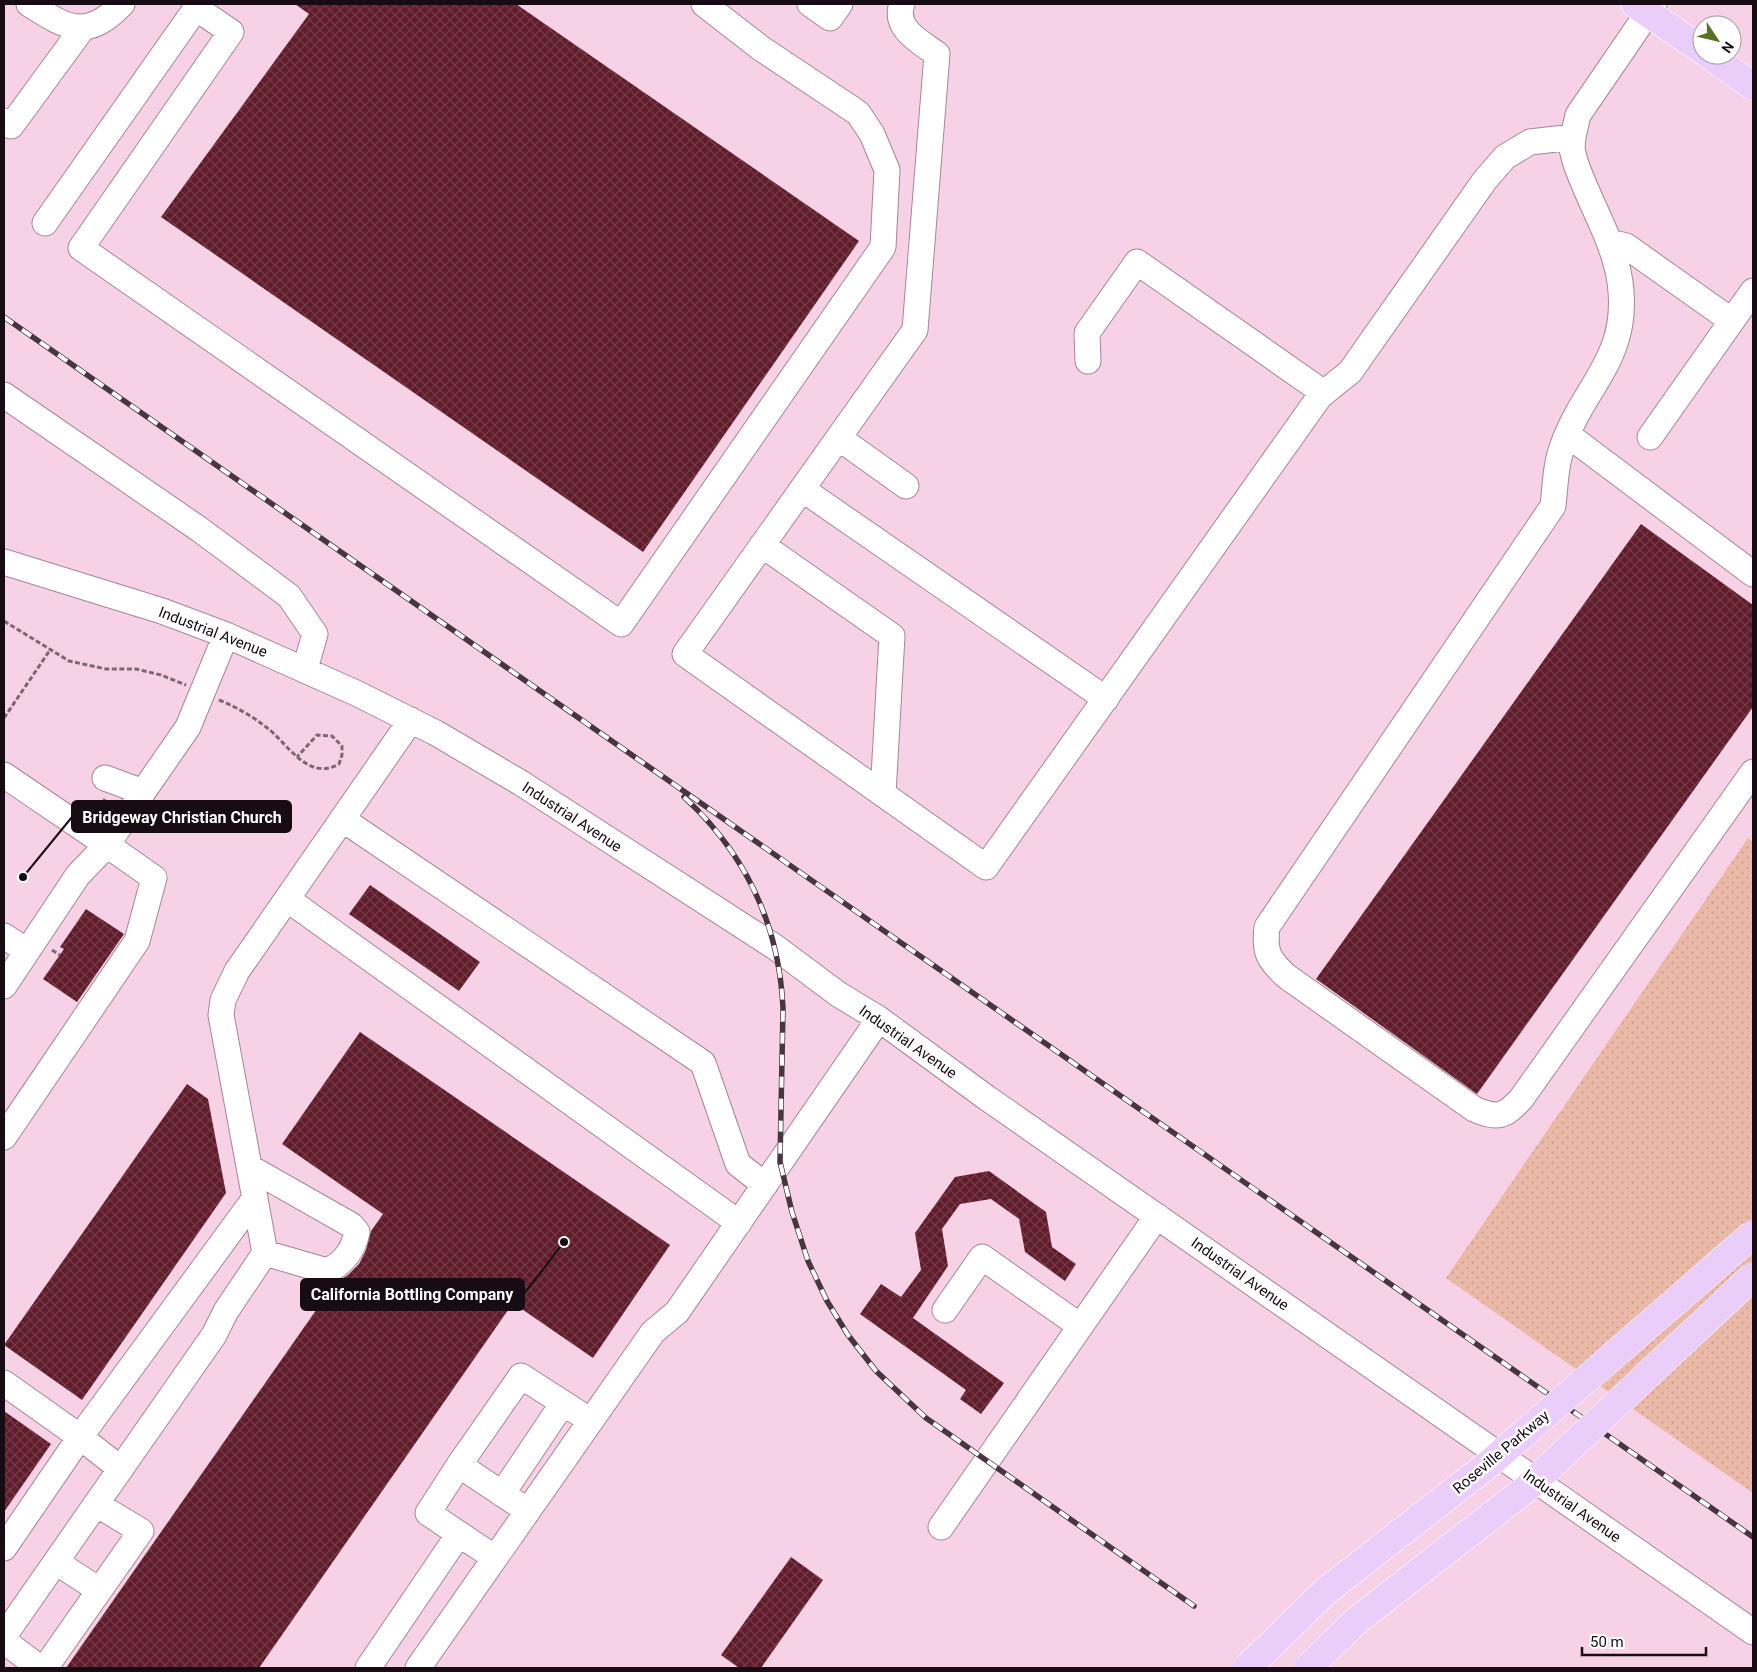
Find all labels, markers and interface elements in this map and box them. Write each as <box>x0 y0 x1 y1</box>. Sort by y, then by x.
north arrow <box>1692 15 1742 65</box>
text: N <box>1718 39 1737 56</box>
street label: Industrial Avenue <box>156 603 270 661</box>
street label: Industrial Avenue <box>519 778 625 856</box>
callout: Bridgeway Christian Church <box>72 801 291 832</box>
text: Bridgeway Christian Church <box>82 808 282 827</box>
street label: Industrial Avenue <box>856 1002 960 1082</box>
street label: Industrial Avenue <box>1188 1234 1292 1314</box>
callout: California Bottling Company <box>301 1279 524 1310</box>
text: California Bottling Company <box>311 1285 514 1304</box>
street label: Roseville Parkway <box>1449 1407 1553 1497</box>
street label: Industrial Avenue <box>1520 1466 1624 1546</box>
scale bar <box>1582 1624 1706 1656</box>
text: 50 m <box>1590 1633 1624 1651</box>

